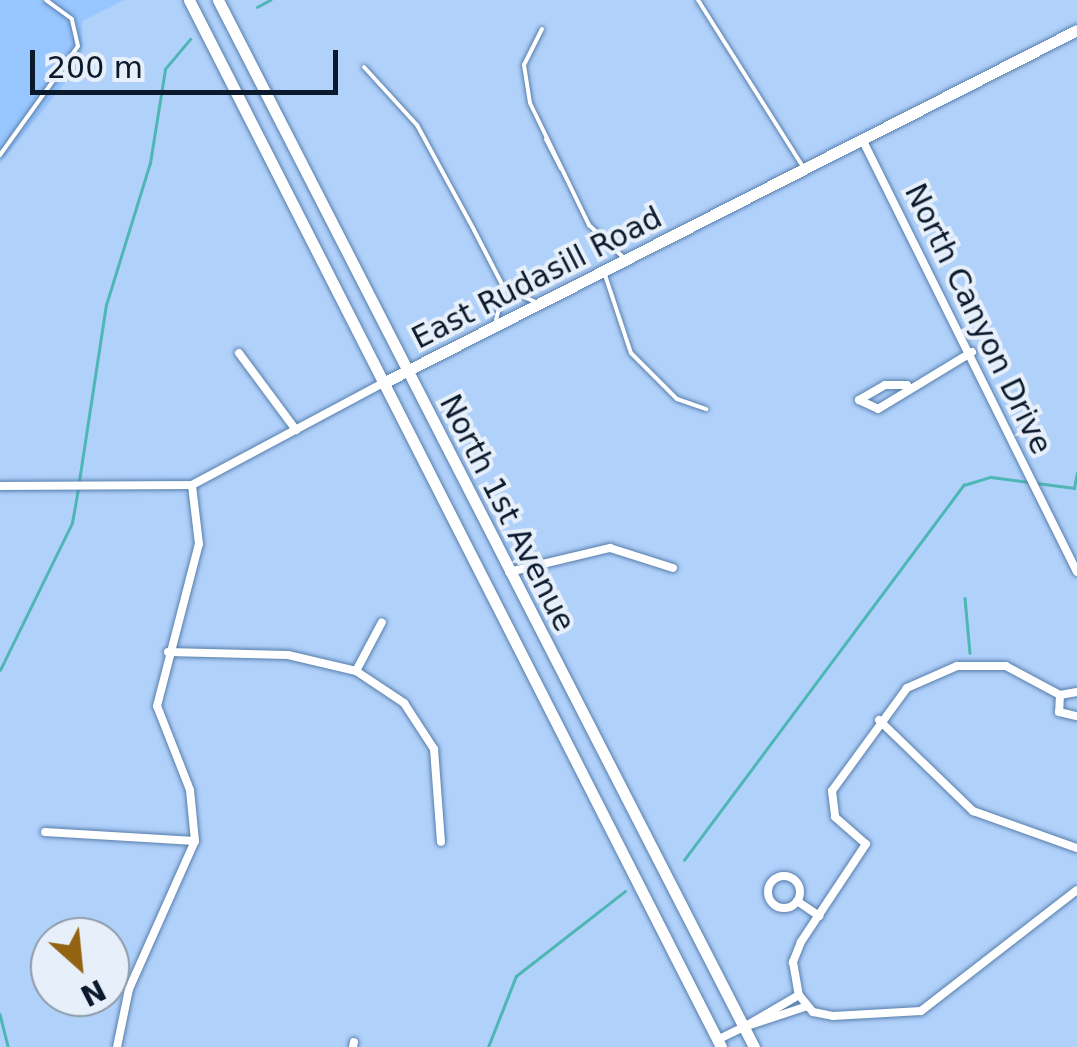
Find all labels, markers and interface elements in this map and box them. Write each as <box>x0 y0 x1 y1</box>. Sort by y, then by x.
scale bar <box>35 30 342 92</box>
text: 200 m <box>47 50 143 85</box>
street label: North Canyon Drive <box>897 178 1059 460</box>
street label: East Rudasill Road <box>406 199 668 357</box>
street label: North 1st Avenue <box>432 389 582 637</box>
north arrow <box>30 917 130 1017</box>
text: N <box>75 972 111 1012</box>

